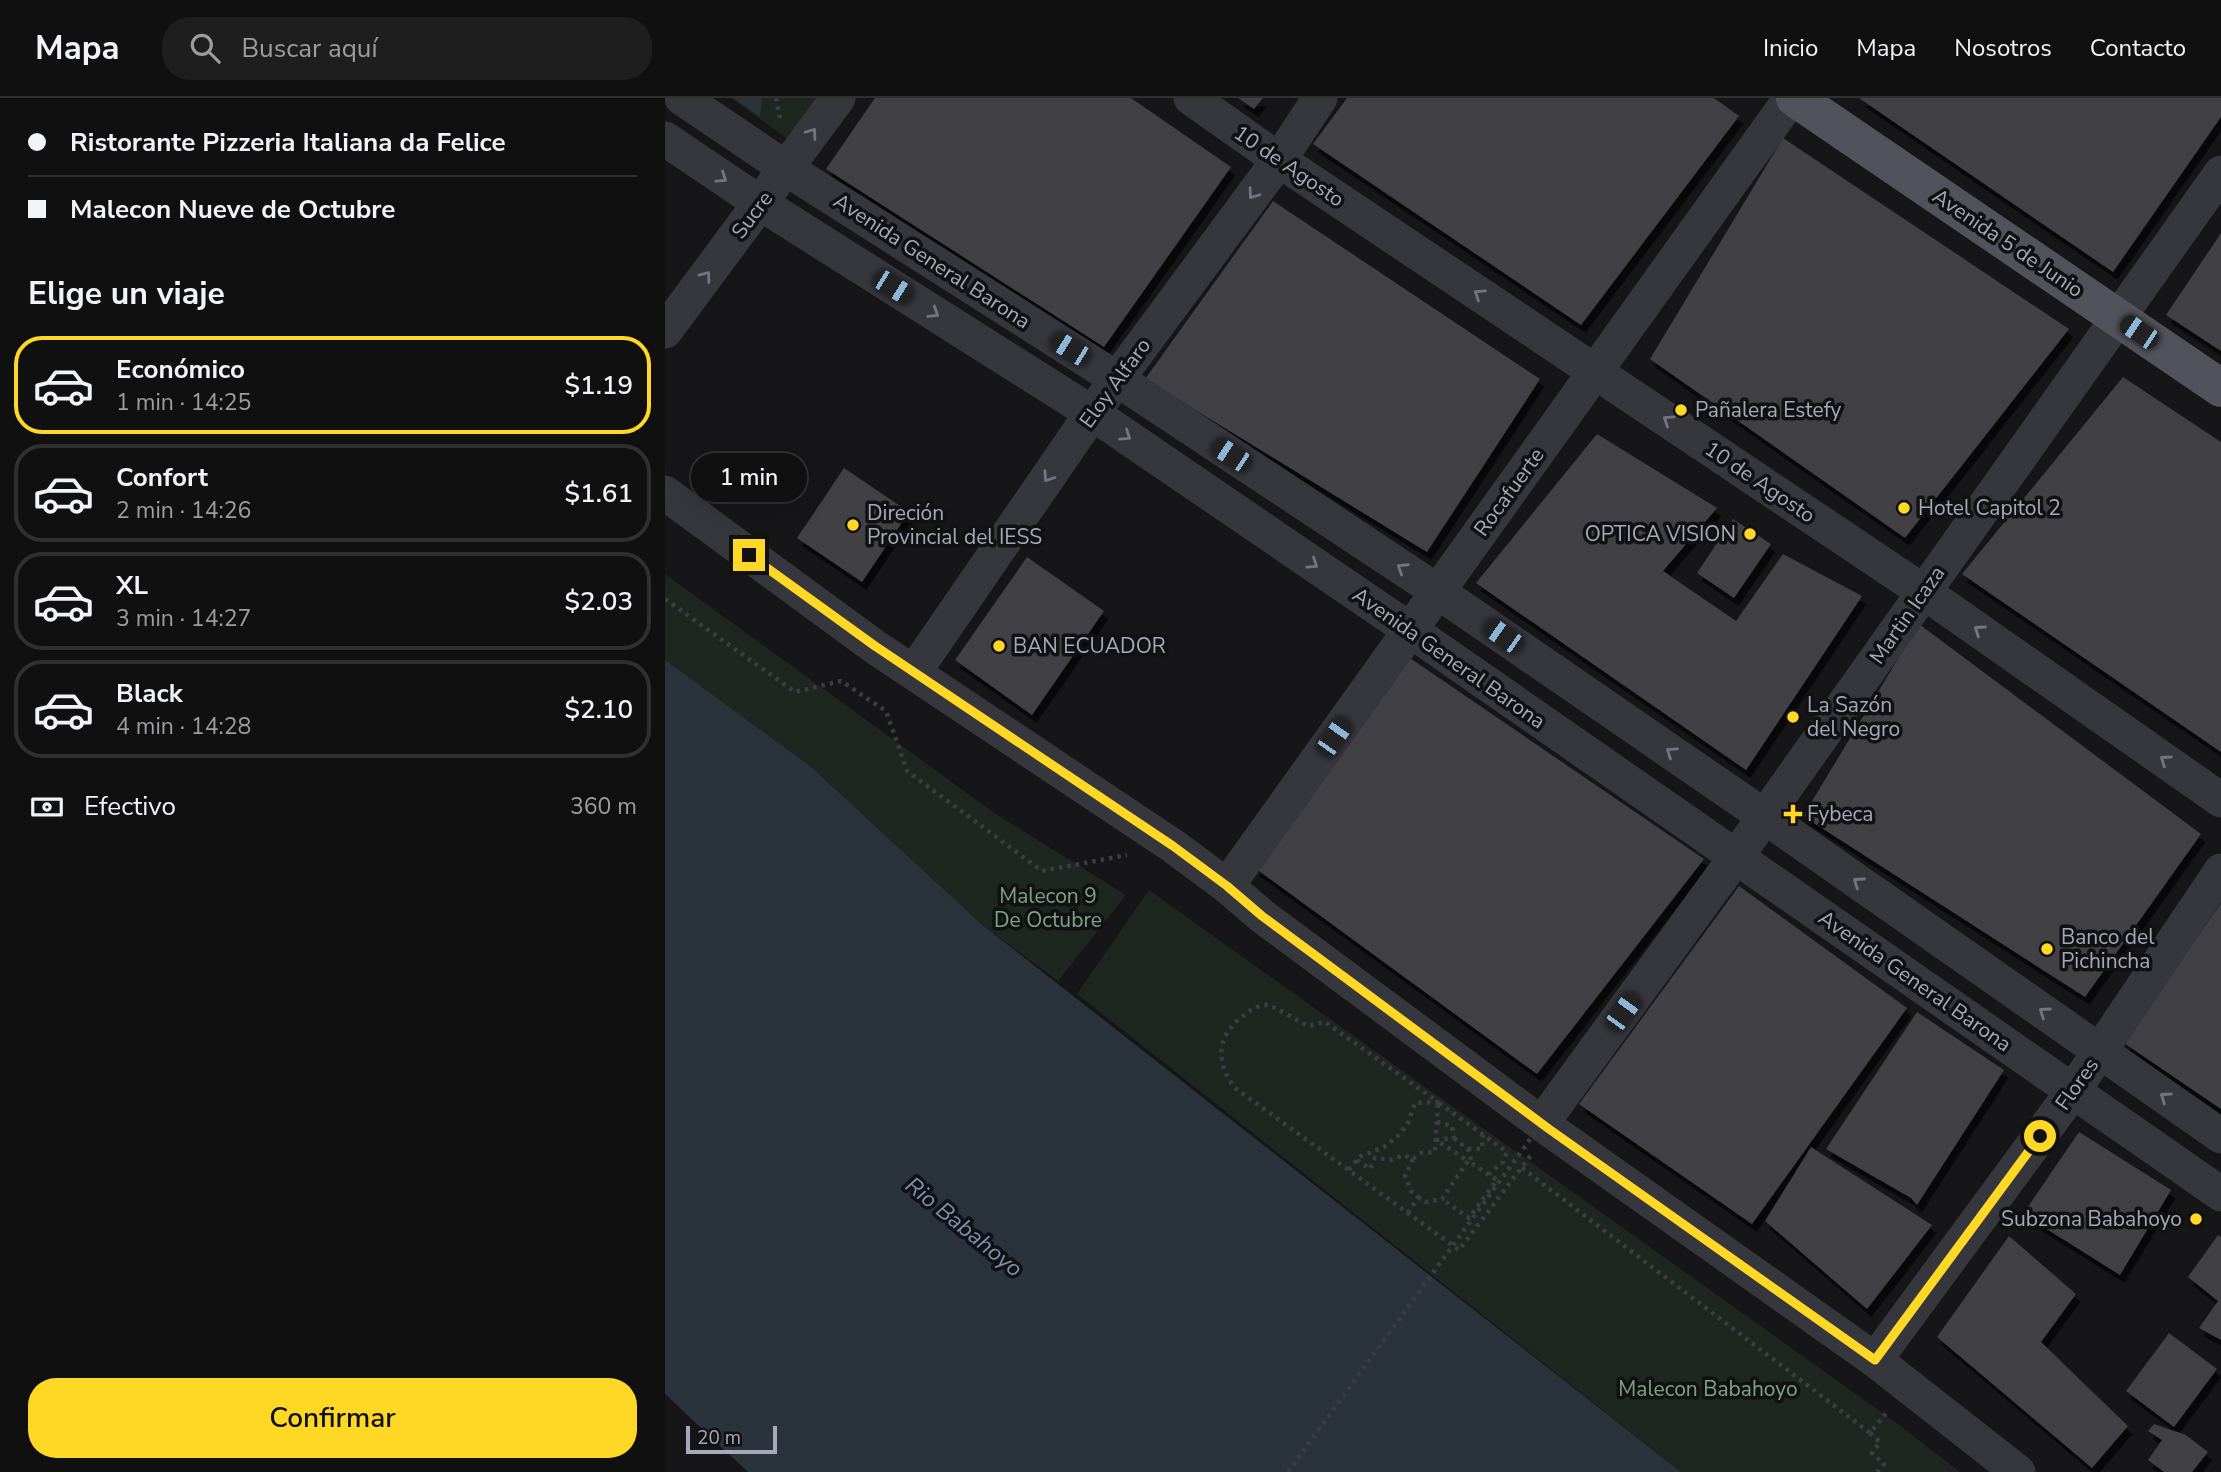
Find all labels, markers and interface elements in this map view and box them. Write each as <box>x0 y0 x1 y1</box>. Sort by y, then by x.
search box <box>162 17 652 80</box>
text: Mapa <box>35 26 120 71</box>
icon: search <box>186 29 224 67</box>
text: Buscar aquí <box>242 31 377 66</box>
text: Inicio <box>1763 32 1818 64</box>
text: Mapa <box>1856 32 1916 64</box>
text: Nosotros <box>1954 32 2052 64</box>
text: Contacto <box>2090 32 2186 64</box>
street label: 10 de Agosto <box>1228 119 1350 213</box>
text: Ristorante Pizzeria Italiana da Felice <box>70 125 506 160</box>
one-way arrow <box>804 129 817 141</box>
one-way arrow <box>714 169 727 182</box>
street label: Avenida 5 de Junio <box>1927 182 2089 304</box>
street label: Sucre <box>725 185 779 245</box>
one-way arrow <box>1249 186 1261 199</box>
street label: Avenida General Barona <box>828 187 1036 335</box>
text: Malecon Nueve de Octubre <box>70 192 395 227</box>
car <box>870 267 917 307</box>
one-way arrow <box>697 271 710 284</box>
text: Elige un viaje <box>28 272 225 315</box>
one-way arrow <box>1474 289 1487 302</box>
one-way arrow <box>926 305 939 318</box>
car <box>2116 312 2163 352</box>
car <box>1047 329 1094 369</box>
street label: Eloy Alfaro <box>1073 332 1157 434</box>
text: Económico <box>116 352 245 387</box>
icon: car <box>32 354 95 417</box>
text: $1.19 <box>564 368 633 403</box>
text: 1 min · 14:25 <box>116 387 251 418</box>
place label: Pañalera Estefy <box>1695 396 1842 424</box>
marker: Pañalera Estefy <box>1673 402 1689 418</box>
one-way arrow <box>1663 416 1676 429</box>
one-way arrow <box>1118 428 1131 440</box>
car <box>1208 435 1255 475</box>
street label: 10 de Agosto <box>1699 435 1821 529</box>
street label: Rocafuerte <box>1467 442 1551 542</box>
callout: 1 min <box>691 454 807 503</box>
text: Confort <box>116 460 208 495</box>
icon: car <box>32 462 95 525</box>
text: 1 min <box>720 462 778 493</box>
one-way arrow <box>1044 469 1056 482</box>
text: $1.61 <box>564 476 633 511</box>
place label: Hotel Capitol 2 <box>1918 494 2061 522</box>
text: 2 min · 14:26 <box>116 495 251 526</box>
place label: Direción Provincial del IESS <box>867 499 1042 551</box>
marker: Hotel Capitol 2 <box>1896 500 1912 516</box>
marker: Direción Provincial del IESS <box>845 517 861 533</box>
place label: OPTICA VISION <box>1585 520 1736 548</box>
marker: OPTICA VISION <box>1742 526 1758 542</box>
route end <box>733 539 765 571</box>
one-way arrow <box>1305 556 1318 568</box>
street label: Martin Icaza <box>1863 560 1951 670</box>
one-way arrow <box>1397 564 1410 576</box>
text: XL <box>116 568 148 603</box>
icon: car <box>32 570 95 633</box>
street label: Avenida General Barona <box>1347 581 1551 735</box>
text: $2.03 <box>564 584 633 619</box>
text: 3 min · 14:27 <box>116 603 251 634</box>
car <box>1480 615 1527 657</box>
one-way arrow <box>1974 626 1987 638</box>
place label: BAN ECUADOR <box>1013 632 1166 660</box>
marker: BAN ECUADOR <box>991 638 1007 654</box>
text: Black <box>116 676 183 711</box>
icon: car <box>32 678 95 741</box>
place label: La Sazón del Negro <box>1807 691 1900 743</box>
text: $2.10 <box>564 692 633 727</box>
marker: La Sazón del Negro <box>1785 709 1801 725</box>
text: 4 min · 14:28 <box>116 711 251 742</box>
car <box>1314 714 1355 760</box>
one-way arrow <box>1666 748 1679 760</box>
one-way arrow <box>2160 756 2173 769</box>
icon: cash <box>28 788 66 826</box>
text: Efectivo <box>84 789 176 824</box>
text: 360 m <box>570 791 637 822</box>
place label: Fybeca <box>1807 800 1873 828</box>
marker: Fybeca <box>1785 806 1801 822</box>
one-way arrow <box>1853 878 1866 890</box>
park label: Malecon 9 De Octubre <box>994 882 1102 934</box>
street label: Avenida General Barona <box>1813 904 2017 1058</box>
place label: Banco del Pichincha <box>2061 923 2155 975</box>
marker: Banco del Pichincha <box>2039 941 2055 957</box>
car <box>1603 989 1644 1035</box>
one-way arrow <box>2039 1008 2052 1020</box>
street label: Flores <box>2049 1052 2105 1116</box>
one-way arrow <box>2160 1093 2173 1105</box>
route start <box>2024 1120 2056 1152</box>
water label: Rio Babahoyo <box>899 1170 1029 1284</box>
place label: Subzona Babahoyo <box>2001 1205 2182 1233</box>
marker: Subzona Babahoyo <box>2188 1211 2204 1227</box>
park label: Malecon Babahoyo <box>1618 1375 1798 1403</box>
button: Confirmar <box>28 1378 637 1458</box>
scale bar <box>686 1423 777 1455</box>
text: 20 m <box>697 1425 741 1451</box>

